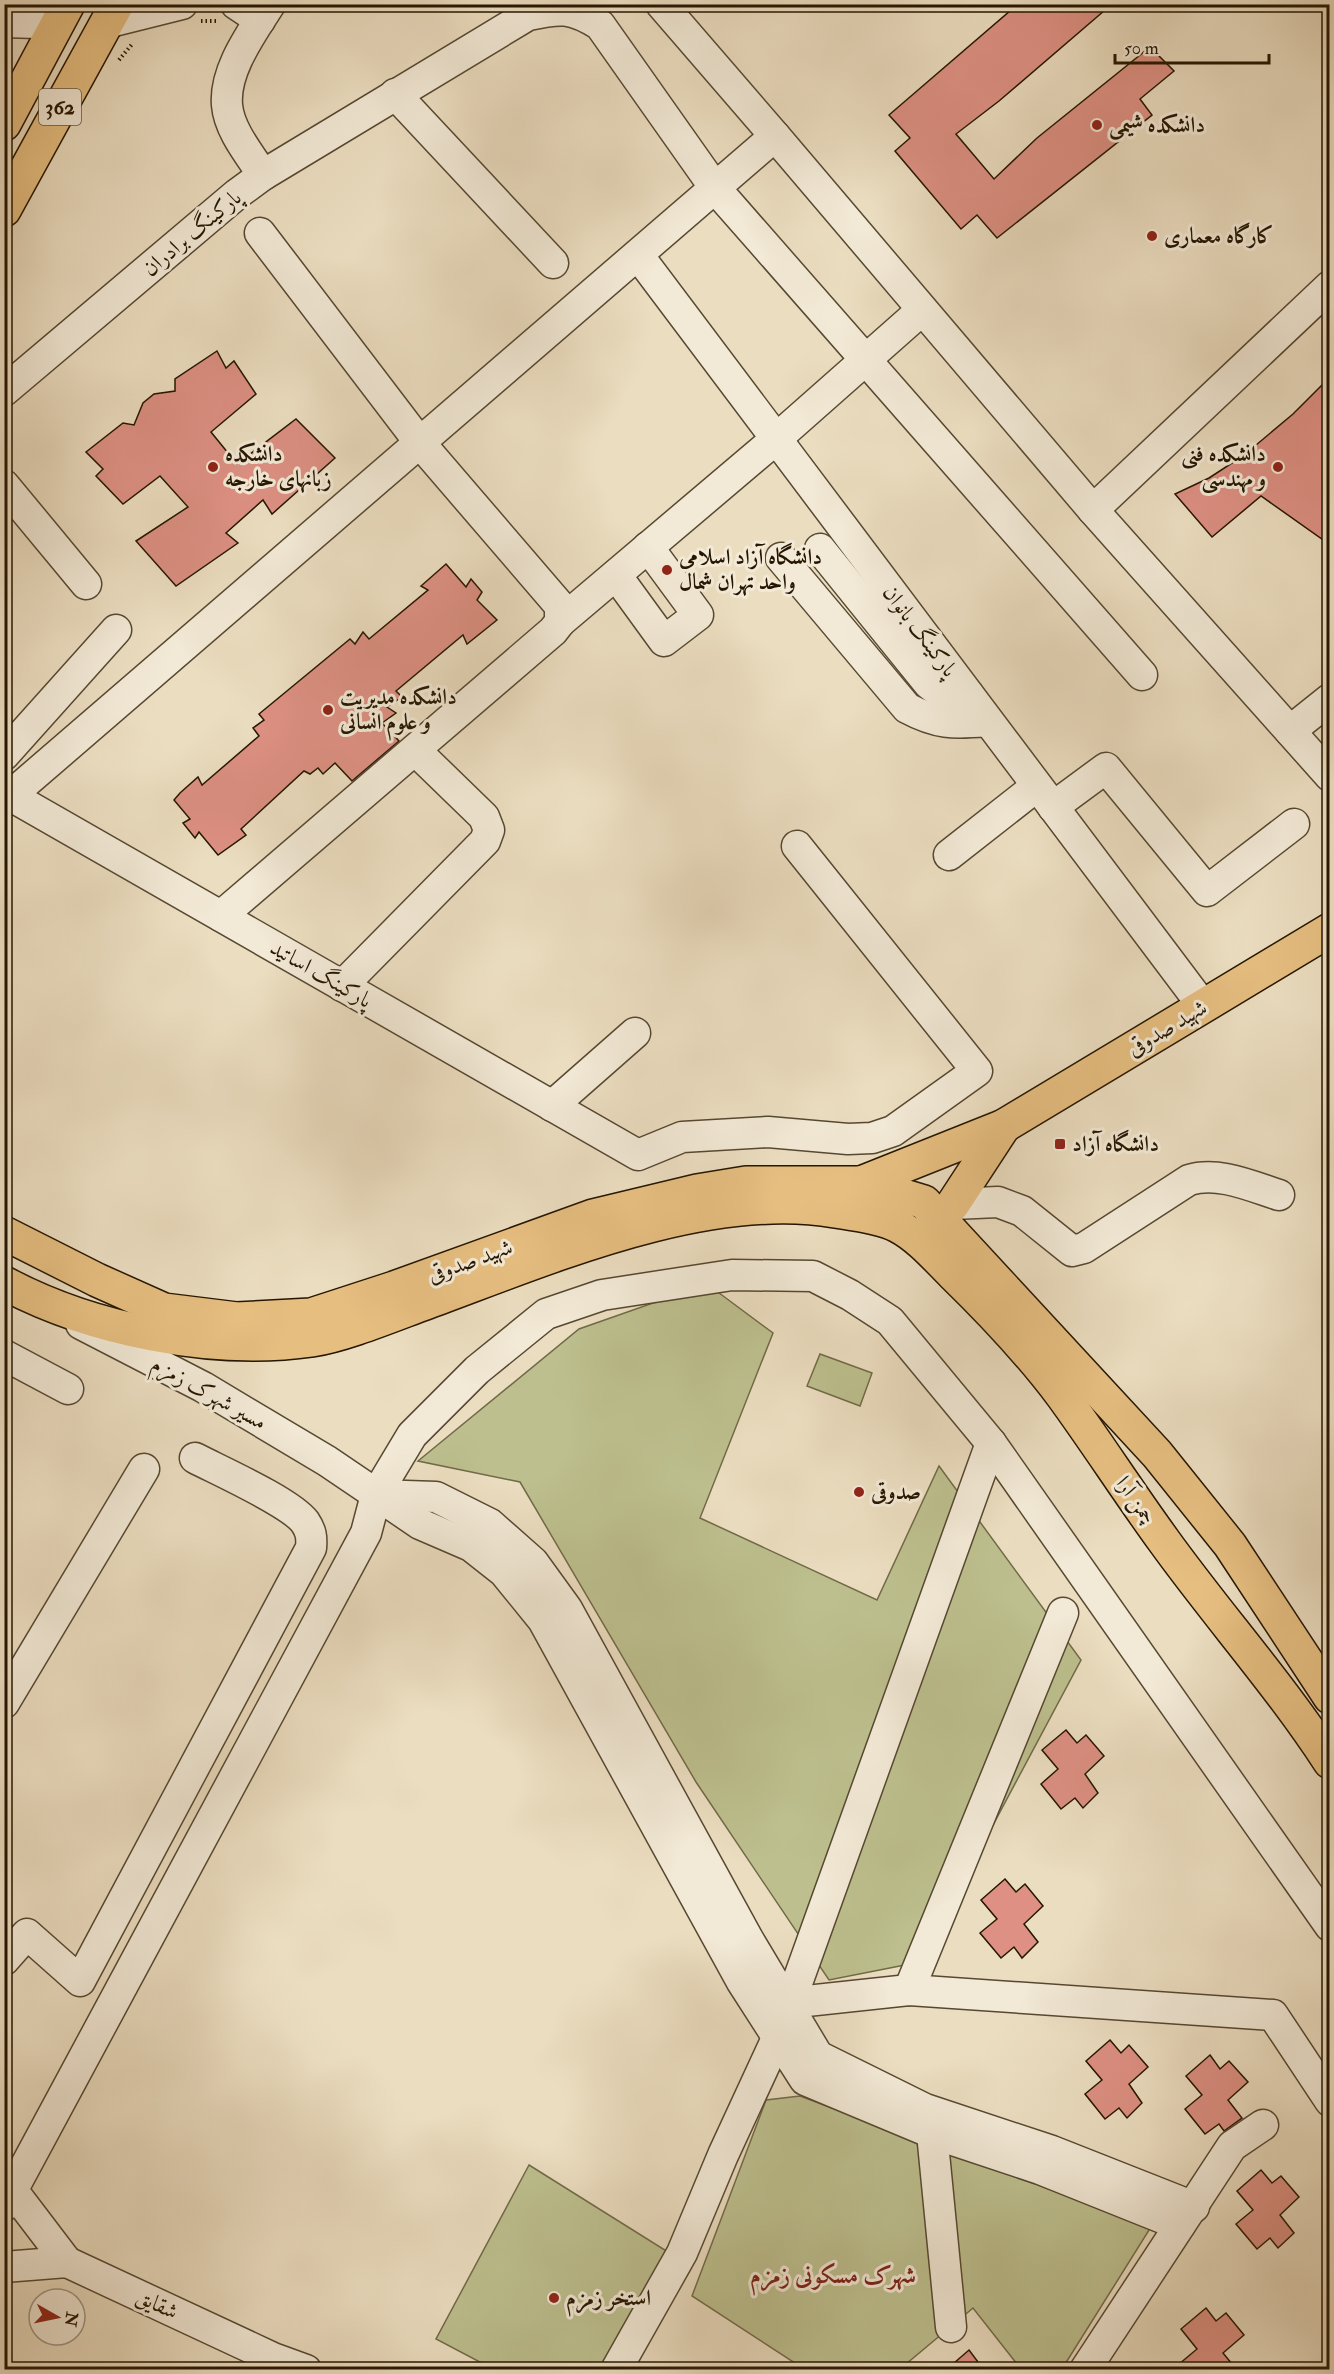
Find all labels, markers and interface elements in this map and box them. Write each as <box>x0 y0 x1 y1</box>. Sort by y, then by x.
scale bar <box>1115 27 1270 65</box>
text: 50 m <box>1124 37 1159 60</box>
road number: 362 <box>39 89 81 125</box>
place label: دانشکده شیمی <box>1109 111 1205 140</box>
marker: دانشکده شیمی <box>1090 118 1104 132</box>
street label: پارکینگ برادران <box>137 182 250 284</box>
place label: کارگاه معماری <box>1164 222 1274 250</box>
marker: کارگاه معماری <box>1145 229 1159 243</box>
place label: دانشکده زبانهای خارجه <box>225 440 332 494</box>
place label: دانشکده فنی و مهندسی <box>1181 440 1266 494</box>
marker: دانشکده زبانهای خارجه <box>206 460 220 474</box>
marker: دانشکده فنی و مهندسی <box>1271 460 1285 474</box>
place label: دانشگاه آزاد اسلامی واحد تهران شمال <box>678 542 822 597</box>
marker: دانشگاه آزاد اسلامی واحد تهران شمال <box>660 563 674 577</box>
street label: پارکینگ بانوان <box>875 579 965 685</box>
place label: دانشکده مدیریت و علوم انسانی <box>339 683 457 741</box>
marker: دانشکده مدیریت و علوم انسانی <box>321 703 335 717</box>
street label: پارکینگ اساتید <box>264 934 378 1017</box>
street label: شهید صدوقی <box>1122 993 1212 1063</box>
place label: دانشگاه آزاد <box>1072 1129 1159 1158</box>
marker: دانشگاه آزاد <box>1053 1137 1067 1151</box>
street label: شهید صدوقی <box>424 1233 516 1289</box>
street label: مسیر شهرک زمزم <box>144 1350 272 1441</box>
street label: چمن آرا <box>1109 1470 1163 1530</box>
place label: صدوقی <box>870 1478 921 1506</box>
marker: صدوقی <box>852 1485 866 1499</box>
district label: شهرک مسکونی زمزم <box>750 2260 916 2296</box>
street label: شقایق <box>131 2282 183 2326</box>
place label: استخر زمزم <box>566 2284 651 2317</box>
north arrow <box>27 2287 87 2347</box>
marker: استخر زمزم <box>547 2291 561 2305</box>
text: N <box>60 2310 82 2328</box>

